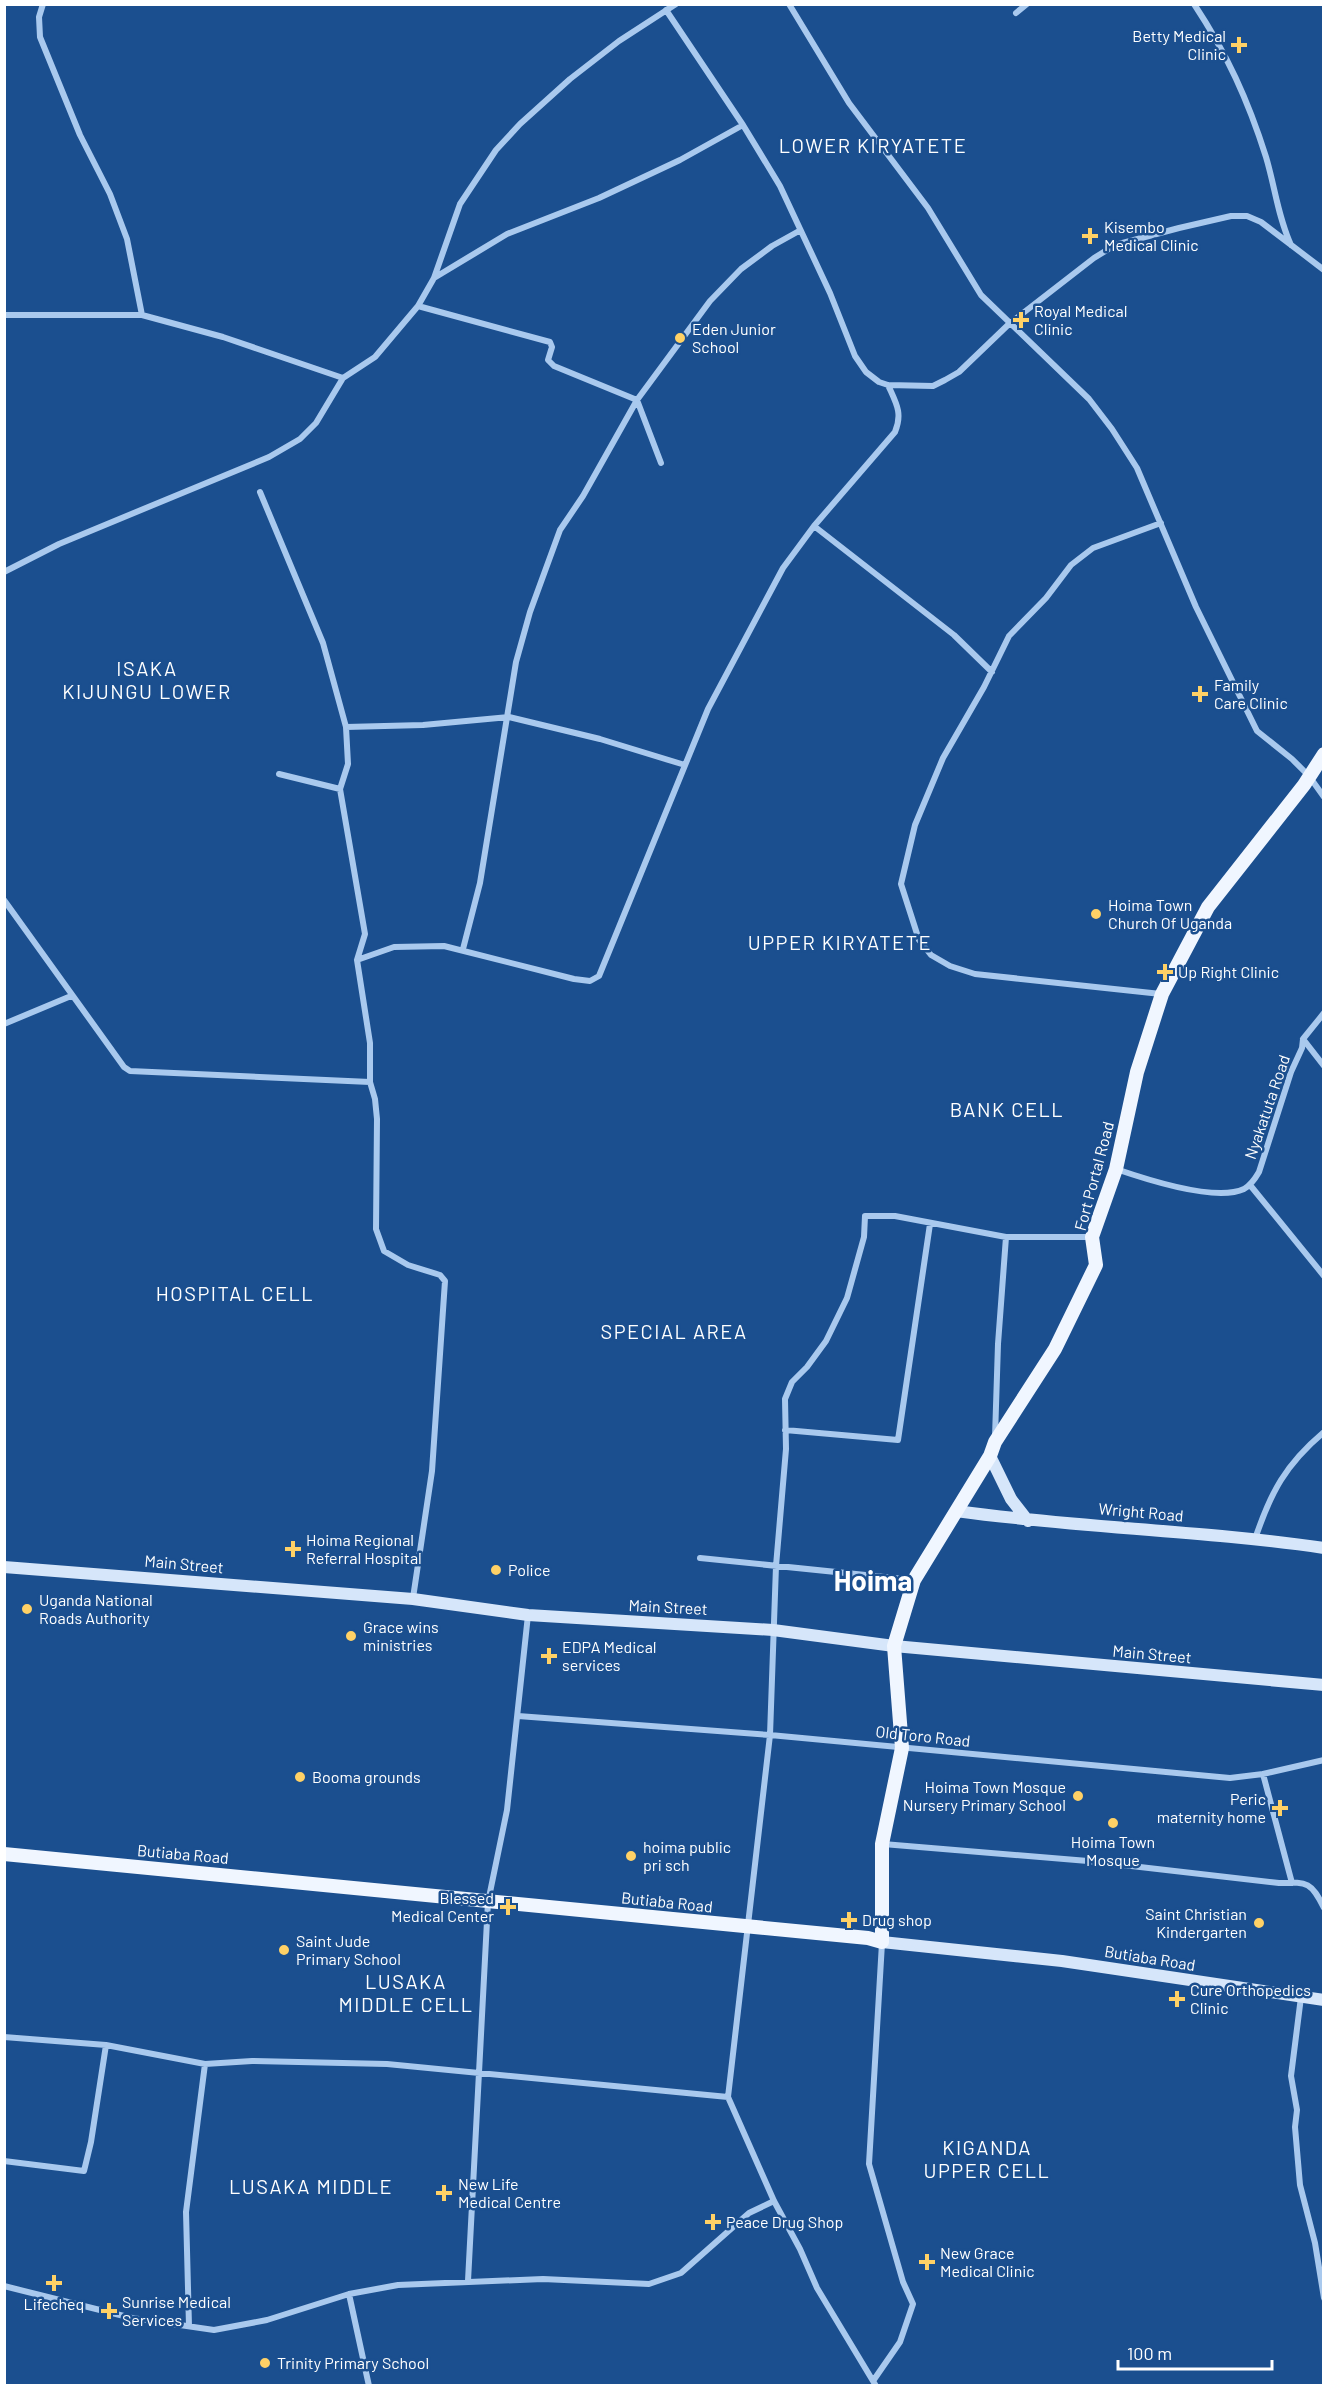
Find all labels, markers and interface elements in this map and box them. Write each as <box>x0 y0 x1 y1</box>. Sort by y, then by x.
place label: Betty Medical Clinic <box>1132 26 1226 63</box>
marker: Betty Medical Clinic <box>1230 36 1248 54</box>
district label: LOWER KIRYATETE <box>779 133 967 157</box>
place label: Kisembo Medical Clinic <box>1104 217 1199 254</box>
marker: Kisembo Medical Clinic <box>1081 227 1099 245</box>
place label: Royal Medical Clinic <box>1034 301 1127 338</box>
marker: Royal Medical Clinic <box>1012 311 1030 329</box>
place label: Eden Junior School <box>692 319 776 356</box>
marker: Eden Junior School <box>673 331 687 345</box>
district label: ISAKA KIJUNGU LOWER <box>62 656 232 703</box>
place label: Family Care Clinic <box>1214 675 1288 712</box>
marker: Family Care Clinic <box>1191 685 1209 703</box>
place label: Hoima Town Church Of Uganda <box>1108 895 1232 932</box>
marker: Hoima Town Church Of Uganda <box>1089 907 1103 921</box>
district label: UPPER KIRYATETE <box>748 930 932 954</box>
place label: Up Right Clinic <box>1178 962 1279 981</box>
marker: Up Right Clinic <box>1156 963 1174 981</box>
street label: Nyakatuta Road <box>1240 1052 1293 1162</box>
district label: BANK CELL <box>950 1097 1064 1121</box>
street label: Fort Portal Road <box>1070 1119 1117 1233</box>
district label: HOSPITAL CELL <box>156 1281 314 1305</box>
district label: SPECIAL AREA <box>600 1319 748 1343</box>
street label: Wright Road <box>1098 1498 1184 1525</box>
place label: Hoima Regional Referral Hospital <box>306 1530 422 1567</box>
marker: Hoima Regional Referral Hospital <box>284 1540 302 1558</box>
street label: Main Street <box>144 1551 224 1576</box>
place label: Police <box>508 1560 550 1579</box>
marker: Police <box>489 1563 503 1577</box>
district label: Hoima <box>834 1563 912 1597</box>
place label: Uganda National Roads Authority <box>39 1590 153 1627</box>
street label: Main Street <box>628 1595 708 1618</box>
marker: Uganda National Roads Authority <box>20 1602 34 1616</box>
place label: Grace wins ministries <box>363 1617 439 1654</box>
marker: Grace wins ministries <box>344 1629 358 1643</box>
place label: EDPA Medical services <box>562 1637 657 1674</box>
street label: Main Street <box>1112 1641 1192 1666</box>
marker: EDPA Medical services <box>540 1647 558 1665</box>
street label: Old Toro Road <box>875 1721 971 1750</box>
place label: Booma grounds <box>312 1767 421 1786</box>
marker: Booma grounds <box>293 1770 307 1784</box>
place label: Hoima Town Mosque Nursery Primary School <box>903 1777 1066 1814</box>
marker: Hoima Town Mosque Nursery Primary School <box>1071 1789 1085 1803</box>
place label: Peric maternity home <box>1157 1789 1266 1826</box>
marker: Peric maternity home <box>1271 1799 1289 1817</box>
marker: Hoima Town Mosque <box>1106 1816 1120 1830</box>
place label: Hoima Town Mosque <box>1071 1832 1155 1869</box>
place label: hoima public pri sch <box>643 1837 731 1874</box>
street label: Butiaba Road <box>136 1840 230 1867</box>
marker: hoima public pri sch <box>624 1849 638 1863</box>
street label: Butiaba Road <box>620 1887 714 1916</box>
place label: Blessed Medical Center <box>391 1888 494 1925</box>
marker: Blessed Medical Center <box>499 1898 517 1916</box>
place label: Saint Christian Kindergarten <box>1145 1904 1247 1941</box>
place label: Drug shop <box>862 1910 932 1929</box>
marker: Drug shop <box>840 1911 858 1929</box>
marker: Saint Christian Kindergarten <box>1252 1916 1266 1930</box>
place label: Saint Jude Primary School <box>296 1931 401 1968</box>
street label: Butiaba Road <box>1103 1941 1197 1974</box>
marker: Saint Jude Primary School <box>277 1943 291 1957</box>
district label: LUSAKA MIDDLE CELL <box>338 1969 474 2016</box>
place label: Cure Orthopedics Clinic <box>1190 1980 1311 2017</box>
marker: Cure Orthopedics Clinic <box>1168 1990 1186 2008</box>
district label: KIGANDA UPPER CELL <box>924 2135 1050 2182</box>
district label: LUSAKA MIDDLE <box>229 2174 393 2198</box>
place label: New Life Medical Centre <box>458 2174 561 2211</box>
marker: New Life Medical Centre <box>435 2184 453 2202</box>
place label: Peace Drug Shop <box>726 2212 843 2231</box>
marker: Peace Drug Shop <box>704 2213 722 2231</box>
place label: New Grace Medical Clinic <box>940 2243 1035 2280</box>
marker: New Grace Medical Clinic <box>918 2253 936 2271</box>
marker: Lifecheq <box>45 2274 63 2292</box>
place label: Sunrise Medical Services <box>122 2292 231 2329</box>
place label: Lifecheq <box>24 2294 84 2313</box>
marker: Sunrise Medical Services <box>100 2302 118 2320</box>
scale bar <box>1118 2333 1272 2371</box>
text: 100 m <box>1127 2342 1172 2364</box>
place label: Trinity Primary School <box>277 2353 429 2372</box>
marker: Trinity Primary School <box>258 2356 272 2370</box>

